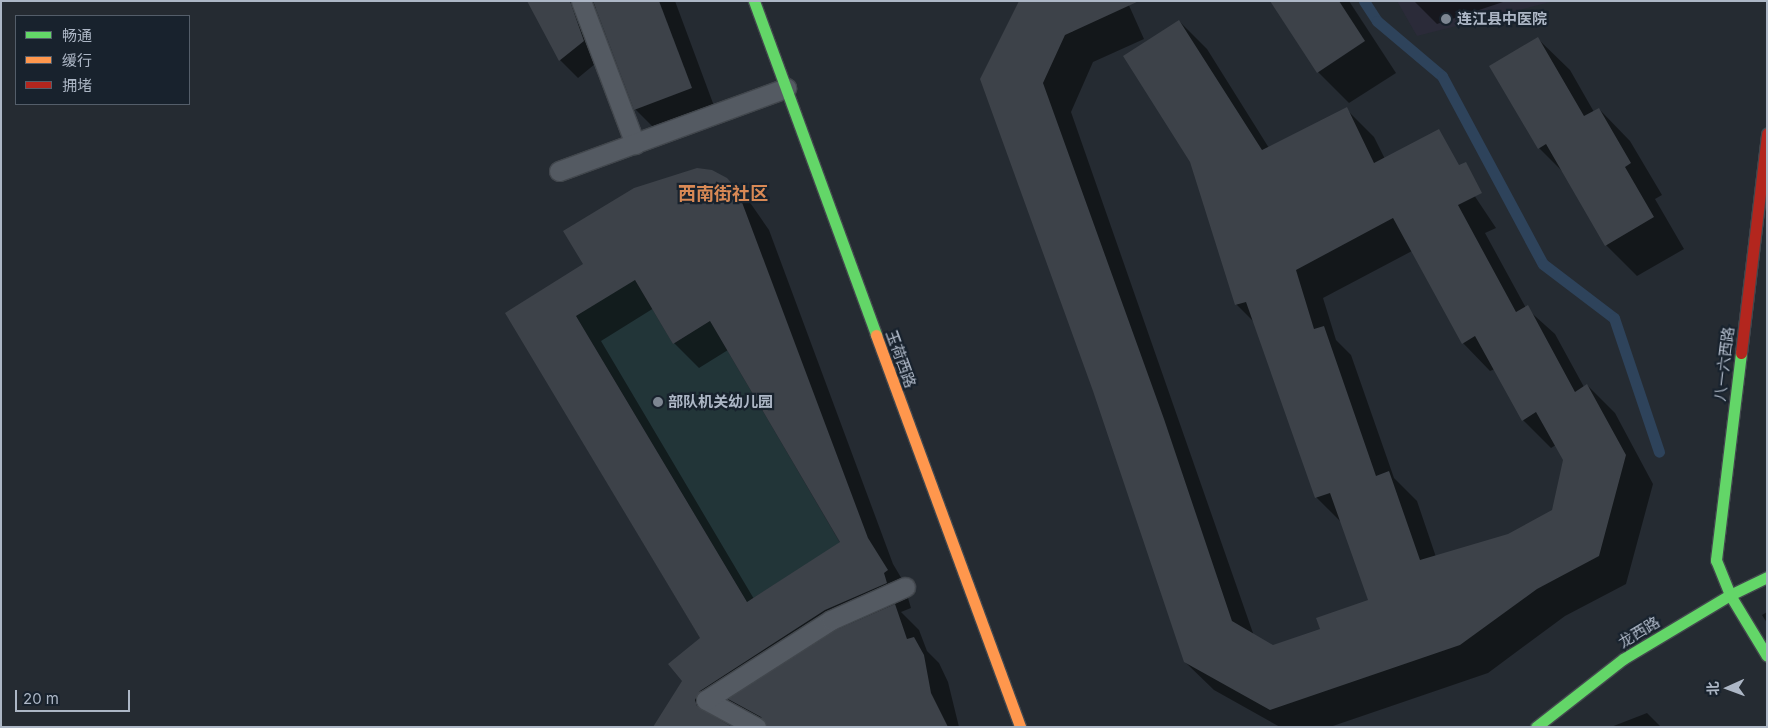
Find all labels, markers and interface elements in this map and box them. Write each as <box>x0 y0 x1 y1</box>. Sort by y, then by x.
place label: 连江县中医院 <box>1457 10 1547 28</box>
marker: 连江县中医院 <box>1439 12 1453 26</box>
legend <box>15 15 190 105</box>
text: 畅通 <box>62 26 92 45</box>
text: 缓行 <box>62 51 92 70</box>
text: 拥堵 <box>62 76 92 95</box>
district label: 西南街社区 <box>678 183 768 205</box>
street label: 八一六西路 <box>1710 326 1738 402</box>
street label: 玉荷西路 <box>882 328 920 390</box>
place label: 部队机关幼儿园 <box>668 393 773 411</box>
marker: 部队机关幼儿园 <box>652 396 664 408</box>
street label: 龙西路 <box>1615 613 1663 651</box>
north arrow <box>1703 663 1753 713</box>
scale bar <box>18 680 132 712</box>
text: 北 <box>1704 681 1721 696</box>
text: 20 m <box>23 689 59 708</box>

